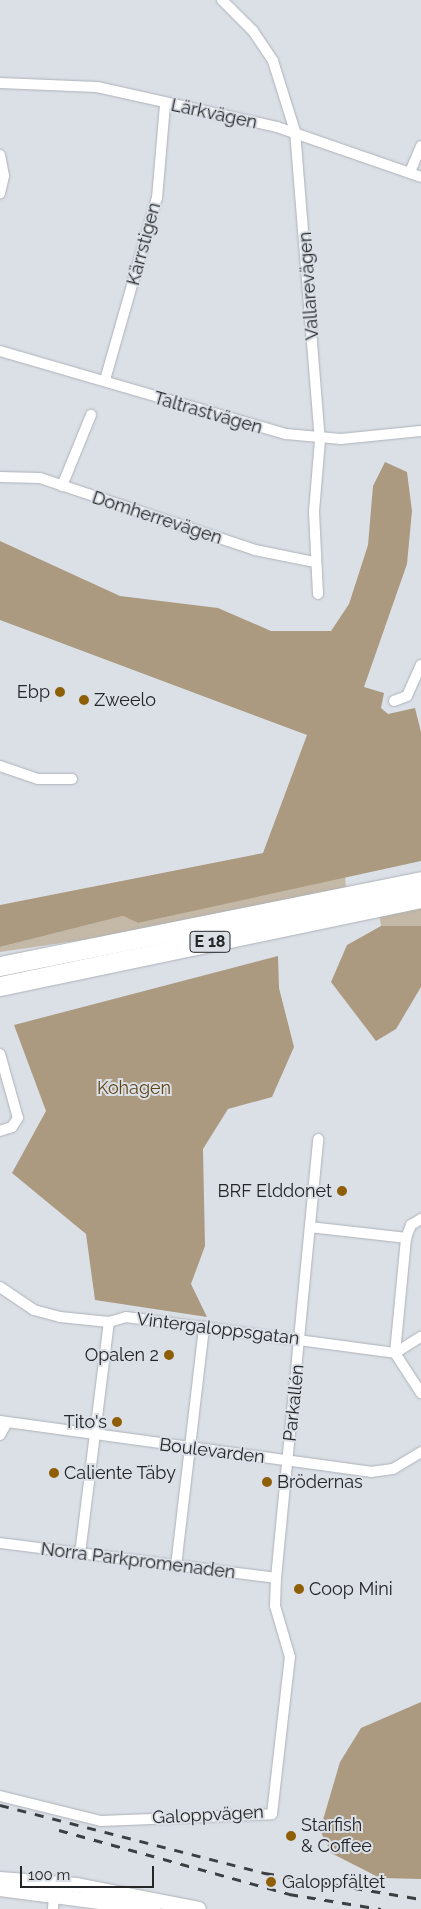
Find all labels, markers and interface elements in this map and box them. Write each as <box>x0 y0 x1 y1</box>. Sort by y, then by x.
street label: Lärkvägen <box>169 94 259 134</box>
street label: Kärrstigen <box>123 200 165 288</box>
street label: Vallarevägen <box>294 231 324 341</box>
street label: Taltrastvägen <box>151 387 265 439</box>
street label: Domherrevägen <box>89 487 225 549</box>
place label: Ebp <box>17 681 50 703</box>
marker: Ebp <box>54 686 66 698</box>
place label: Zweelo <box>94 689 156 711</box>
marker: Zweelo <box>78 694 90 706</box>
road number: E 18 <box>189 929 231 956</box>
park label: Kohagen <box>97 1077 171 1099</box>
place label: BRF Elddonet <box>217 1180 332 1202</box>
marker: BRF Elddonet <box>336 1185 348 1197</box>
street label: Vintergaloppsgatan <box>135 1308 301 1350</box>
place label: Opalen 2 <box>85 1344 159 1366</box>
marker: Opalen 2 <box>163 1349 175 1361</box>
street label: Parkallén <box>279 1363 309 1443</box>
place label: Tito's <box>64 1411 107 1433</box>
marker: Tito's <box>111 1416 123 1428</box>
street label: Boulevarden <box>158 1434 266 1468</box>
place label: Caliente Täby <box>64 1462 176 1484</box>
marker: Caliente Täby <box>48 1467 60 1479</box>
place label: Brödernas <box>277 1471 363 1493</box>
marker: Brödernas <box>261 1476 273 1488</box>
street label: Norra Parkpromenaden <box>40 1538 236 1584</box>
place label: Coop Mini <box>309 1578 393 1600</box>
marker: Coop Mini <box>293 1583 305 1595</box>
street label: Galoppvägen <box>152 1801 264 1829</box>
place label: Starfish & Coffee <box>301 1815 372 1858</box>
marker: Starfish & Coffee <box>285 1830 297 1842</box>
scale bar <box>22 1856 156 1888</box>
text: 100 m <box>28 1866 70 1884</box>
place label: Galoppfältet <box>282 1871 385 1893</box>
marker: Galoppfältet <box>264 1875 278 1889</box>

